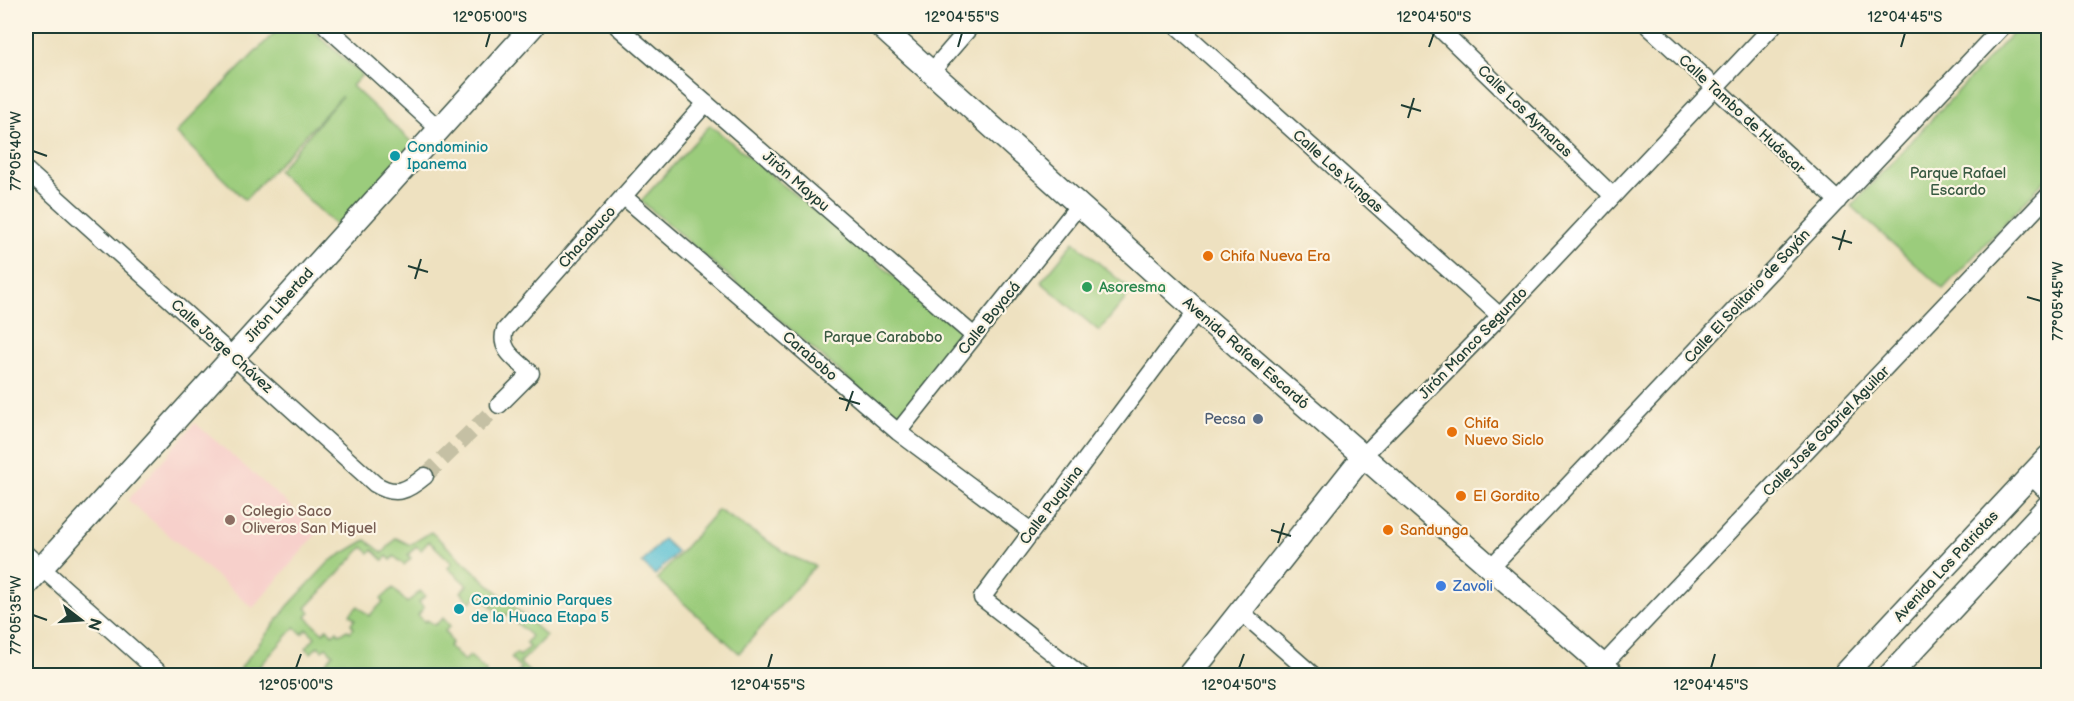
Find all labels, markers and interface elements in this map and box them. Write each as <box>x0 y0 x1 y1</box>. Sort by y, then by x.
text: 12°05'00"S <box>453 8 527 27</box>
text: 12°04'55"S <box>925 8 999 27</box>
text: 12°04'50"S <box>1397 8 1471 27</box>
text: 12°04'45"S <box>1868 8 1942 27</box>
street label: Calle Tambo de Huáscar <box>1674 51 1809 178</box>
street label: Calle Los Aymaras <box>1473 61 1576 162</box>
text: 77°05'40"W <box>7 111 26 191</box>
street label: Calle Los Yungas <box>1288 126 1387 217</box>
place label: Condominio Ipanema <box>407 138 488 174</box>
street label: Jirón Maypu <box>758 147 833 216</box>
marker: Condominio Ipanema <box>388 149 402 163</box>
park label: Parque Rafael Escardo <box>1910 164 2006 200</box>
street label: Chacabuco <box>555 202 620 272</box>
street label: Calle El Solitario de Sayán <box>1680 225 1814 367</box>
place label: Chifa Nueva Era <box>1220 247 1331 266</box>
marker: Chifa Nueva Era <box>1201 249 1215 263</box>
text: 77°05'45"W <box>2049 261 2068 341</box>
street label: Jirón Libertad <box>241 264 318 347</box>
street label: Calle Boyacá <box>954 278 1025 359</box>
place label: Asoresma <box>1099 278 1166 297</box>
marker: Asoresma <box>1080 280 1094 294</box>
street label: Jirón Manco Segundo <box>1415 283 1532 403</box>
street label: Avenida Rafael Escardó <box>1178 293 1313 414</box>
street label: Calle Jorge Chávez <box>167 295 277 398</box>
street label: Carabobo <box>778 327 841 385</box>
park label: Parque Carabobo <box>823 328 943 347</box>
street label: Calle José Gabriel Aguilar <box>1759 362 1894 501</box>
place label: Pecsa <box>1204 410 1246 429</box>
marker: Pecsa <box>1251 412 1265 426</box>
place label: Chifa Nuevo Siclo <box>1464 414 1544 450</box>
marker: Chifa Nuevo Siclo <box>1445 425 1459 439</box>
street label: Calle Puquina <box>1016 462 1087 549</box>
place label: El Gordito <box>1473 487 1540 506</box>
marker: El Gordito <box>1454 489 1468 503</box>
place label: Colegio Saco Oliveros San Miguel <box>242 502 376 538</box>
street label: Avenida Los Patriotas <box>1890 506 2003 626</box>
marker: Colegio Saco Oliveros San Miguel <box>223 513 237 527</box>
place label: Sandunga <box>1400 521 1469 540</box>
marker: Sandunga <box>1381 523 1395 537</box>
text: 77°05'35"W <box>7 575 26 655</box>
place label: Zavoli <box>1452 577 1493 596</box>
marker: Zavoli <box>1434 579 1448 593</box>
north arrow <box>51 590 111 650</box>
place label: Condominio Parques de la Huaca Etapa 5 <box>471 591 613 627</box>
marker: Condominio Parques de la Huaca Etapa 5 <box>452 602 466 616</box>
text: N <box>83 615 105 632</box>
text: 12°05'00"S <box>259 676 333 695</box>
text: 12°04'55"S <box>731 676 805 695</box>
text: 12°04'50"S <box>1202 676 1276 695</box>
text: 12°04'45"S <box>1674 676 1748 695</box>

